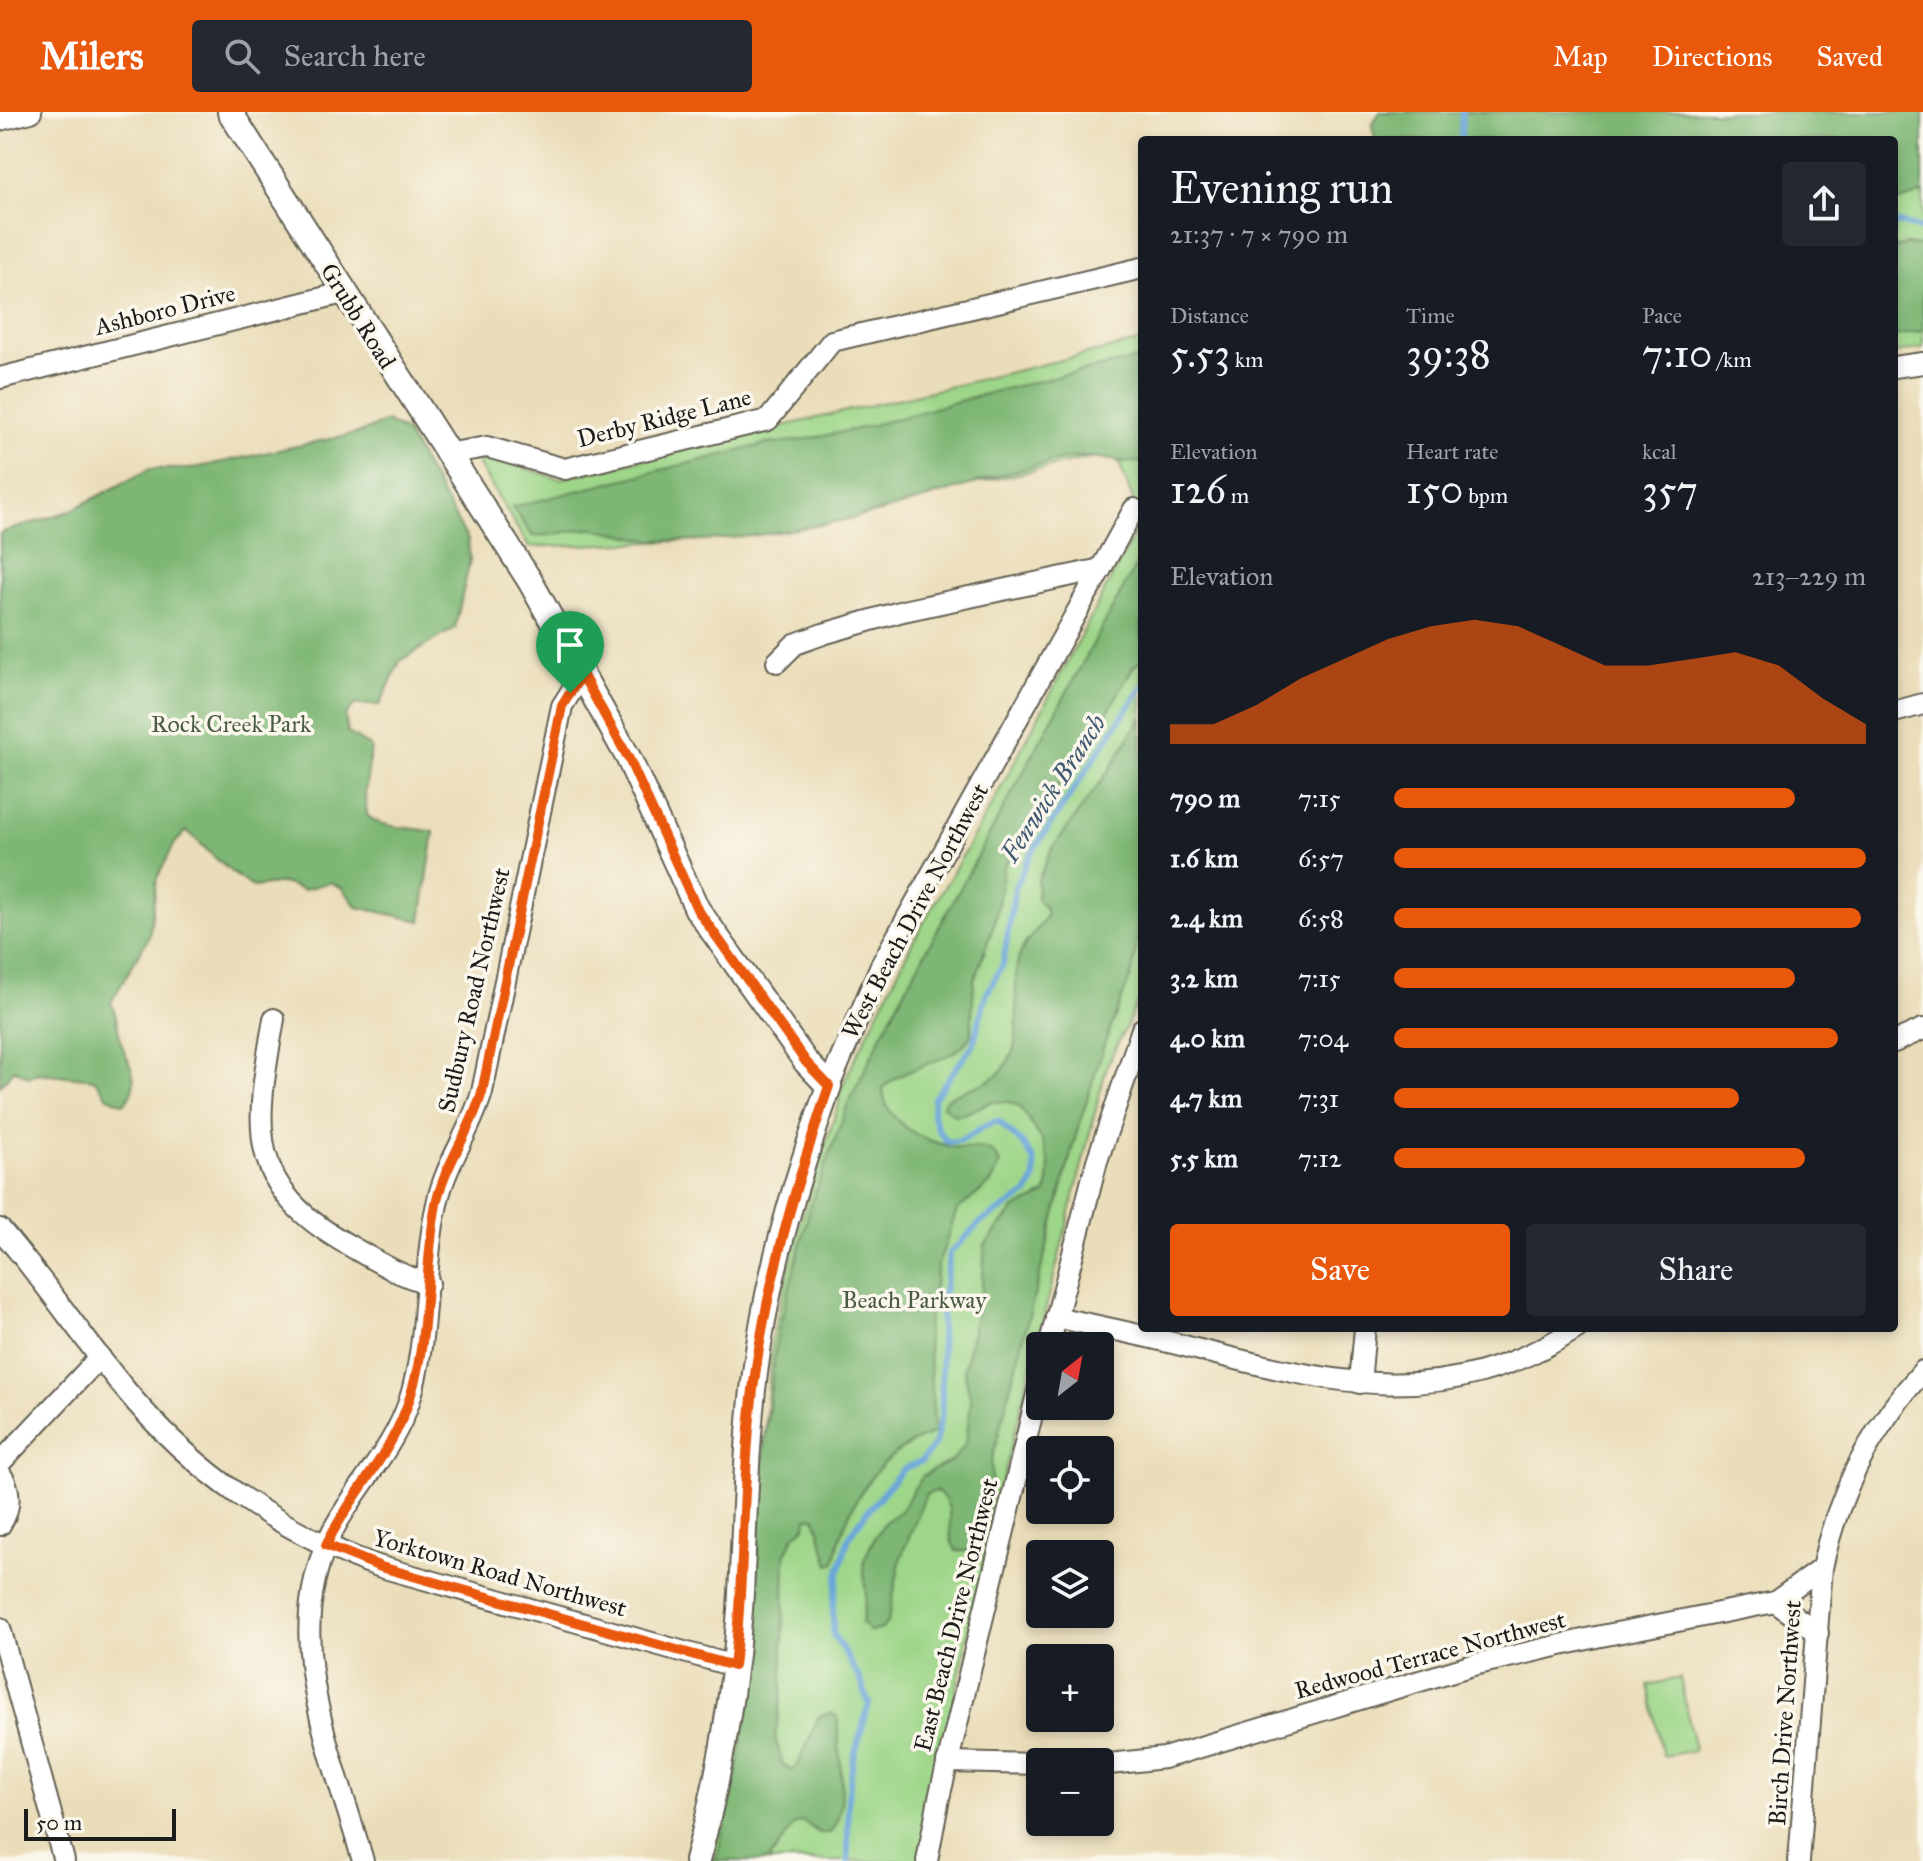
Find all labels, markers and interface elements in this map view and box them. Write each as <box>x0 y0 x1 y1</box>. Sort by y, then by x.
search box <box>192 20 752 92</box>
text: Milers <box>40 33 144 79</box>
icon: search <box>220 34 264 78</box>
text: Search here <box>284 38 426 74</box>
text: Map <box>1553 39 1608 74</box>
text: Directions <box>1652 39 1773 74</box>
text: Saved <box>1817 39 1883 74</box>
text: Evening run <box>1170 161 1393 215</box>
button: share <box>1782 162 1866 246</box>
text: 21:37 · 7 × 790 m <box>1170 218 1348 250</box>
street label: Grubb Road <box>314 258 402 374</box>
street label: Ashboro Drive <box>91 278 238 342</box>
text: Distance <box>1170 302 1249 329</box>
text: Time <box>1406 302 1455 329</box>
text: Pace <box>1642 302 1682 329</box>
text: 5.53 <box>1170 329 1230 378</box>
text: 39:38 <box>1406 329 1491 378</box>
text: 7:10 <box>1642 329 1712 378</box>
text: km <box>1230 346 1263 373</box>
text: /km <box>1712 346 1752 373</box>
street label: Derby Ridge Lane <box>574 382 754 454</box>
text: Elevation <box>1170 438 1257 465</box>
text: Heart rate <box>1406 438 1499 465</box>
text: kcal <box>1642 438 1677 465</box>
text: 126 <box>1170 465 1226 514</box>
text: 150 <box>1406 465 1463 514</box>
text: 357 <box>1642 465 1698 514</box>
text: m <box>1226 482 1249 509</box>
text: bpm <box>1463 482 1508 509</box>
text: Elevation <box>1170 560 1273 592</box>
text: 213–229 m <box>1752 560 1866 592</box>
pin <box>536 611 604 693</box>
icon: arrive <box>548 623 592 667</box>
water label: Fenwick Branch <box>993 708 1113 869</box>
park label: Rock Creek Park <box>151 709 312 739</box>
street label: West Beach Drive Northwest <box>835 778 995 1044</box>
text: 790 m <box>1170 782 1240 814</box>
text: 7:15 <box>1298 782 1341 814</box>
text: 1.6 km <box>1170 842 1239 874</box>
text: 6:57 <box>1298 842 1344 874</box>
street label: Sudbury Road Northwest <box>431 864 517 1115</box>
text: 2.4 km <box>1170 902 1243 934</box>
text: 6:58 <box>1298 902 1344 934</box>
text: 3.2 km <box>1170 962 1238 994</box>
text: 7:15 <box>1298 962 1341 994</box>
text: 4.0 km <box>1170 1022 1245 1054</box>
text: 7:04 <box>1298 1022 1348 1054</box>
text: 4.7 km <box>1170 1082 1242 1114</box>
text: 7:31 <box>1298 1082 1339 1114</box>
text: 5.5 km <box>1170 1142 1238 1174</box>
text: 7:12 <box>1298 1142 1342 1174</box>
button: Save <box>1170 1224 1510 1316</box>
button: Share <box>1526 1224 1866 1316</box>
park label: Beach Parkway <box>842 1285 987 1315</box>
north arrow <box>1026 1332 1114 1420</box>
map controls <box>1026 1332 1114 1836</box>
button: locate <box>1026 1436 1114 1524</box>
street label: East Beach Drive Northwest <box>908 1475 1005 1755</box>
street label: Yorktown Road Northwest <box>370 1522 631 1624</box>
button: layers <box>1026 1540 1114 1628</box>
street label: Birch Drive Northwest <box>1762 1599 1808 1827</box>
street label: Redwood Terrace Northwest <box>1291 1604 1569 1706</box>
button: + <box>1026 1644 1114 1732</box>
button: − <box>1026 1748 1114 1836</box>
scale bar <box>24 1805 176 1841</box>
text: 50 m <box>36 1809 82 1836</box>

